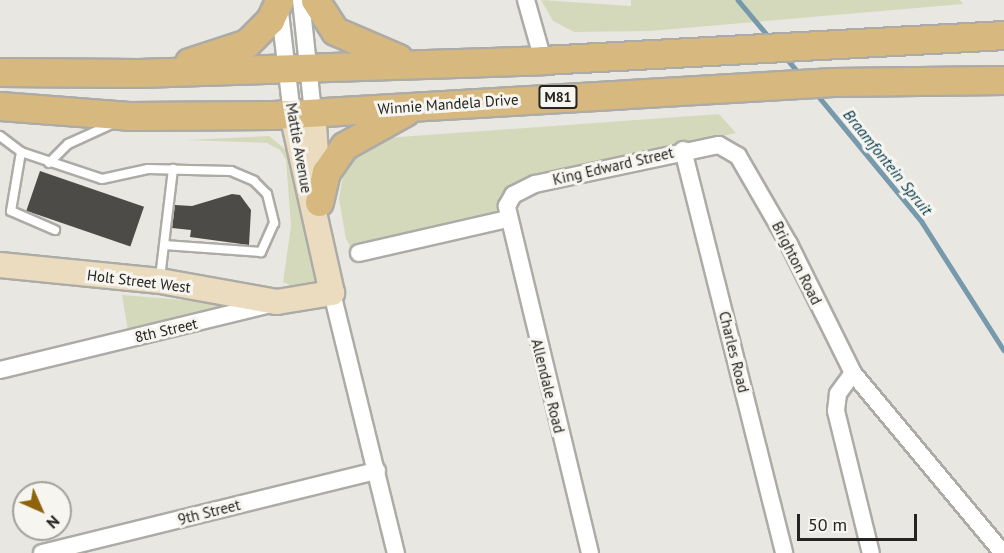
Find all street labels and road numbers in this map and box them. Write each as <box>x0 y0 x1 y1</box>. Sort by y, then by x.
road number: M81 <box>537 86 579 108</box>
street label: Winnie Mandela Drive <box>377 90 519 118</box>
street label: Mattie Avenue <box>282 101 316 195</box>
street label: King Edward Street <box>551 143 675 189</box>
street label: Brighton Road <box>768 218 826 308</box>
street label: Holt Street West <box>86 266 192 296</box>
street label: Charles Road <box>715 309 753 395</box>
street label: 8th Street <box>133 314 199 346</box>
street label: Allendale Road <box>528 337 568 435</box>
street label: 9th Street <box>176 496 242 528</box>

